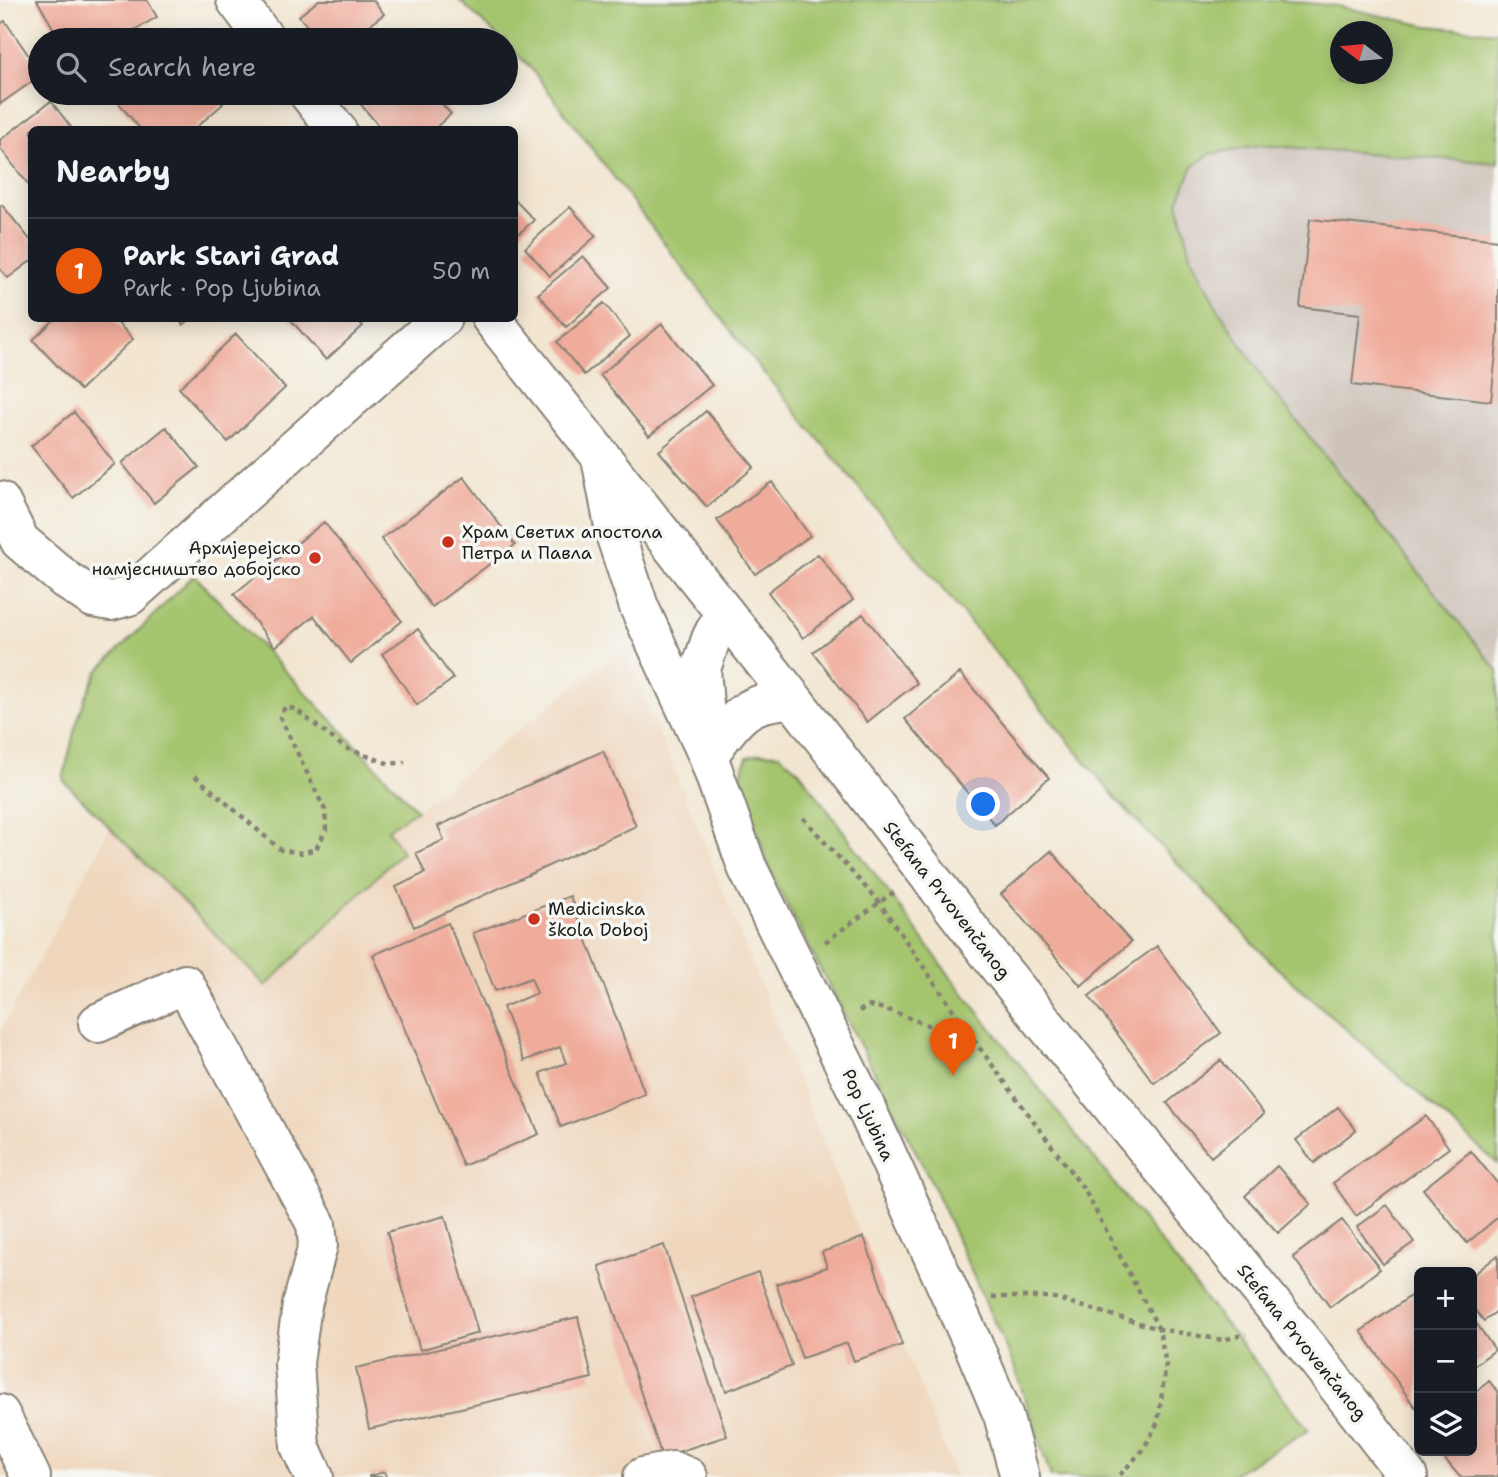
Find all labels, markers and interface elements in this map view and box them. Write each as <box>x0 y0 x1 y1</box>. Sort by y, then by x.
north arrow <box>1330 21 1393 84</box>
search box <box>28 28 518 105</box>
icon: search <box>52 48 90 86</box>
text: Search here <box>108 49 257 84</box>
text: Nearby <box>56 151 171 192</box>
text: Park Stari Grad <box>123 238 339 273</box>
text: 1 <box>74 256 84 286</box>
text: 50 m <box>432 256 490 286</box>
text: Park · Pop Ljubina <box>123 273 321 303</box>
place label: Храм Светих апостола Петра и Павла <box>462 520 662 565</box>
marker: Храм Светих апостола Петра и Павла <box>440 534 456 550</box>
place label: Архијерејско намјесништво добојско <box>92 536 301 581</box>
marker: Архијерејско намјесништво добојско <box>307 550 323 566</box>
your location <box>966 787 1000 821</box>
street label: Stefana Prvovenčanog <box>878 816 1016 984</box>
place label: Medicinska škola Doboj <box>548 897 648 942</box>
marker: Medicinska škola Doboj <box>526 911 542 927</box>
pin: 1 <box>930 1018 976 1076</box>
street label: Pop Ljubina <box>836 1065 900 1165</box>
street label: Stefana Prvovenčanog <box>1232 1259 1372 1425</box>
map controls <box>1414 1267 1477 1456</box>
button: + <box>1414 1267 1477 1330</box>
button: − <box>1414 1330 1477 1393</box>
button: layers <box>1414 1393 1477 1456</box>

